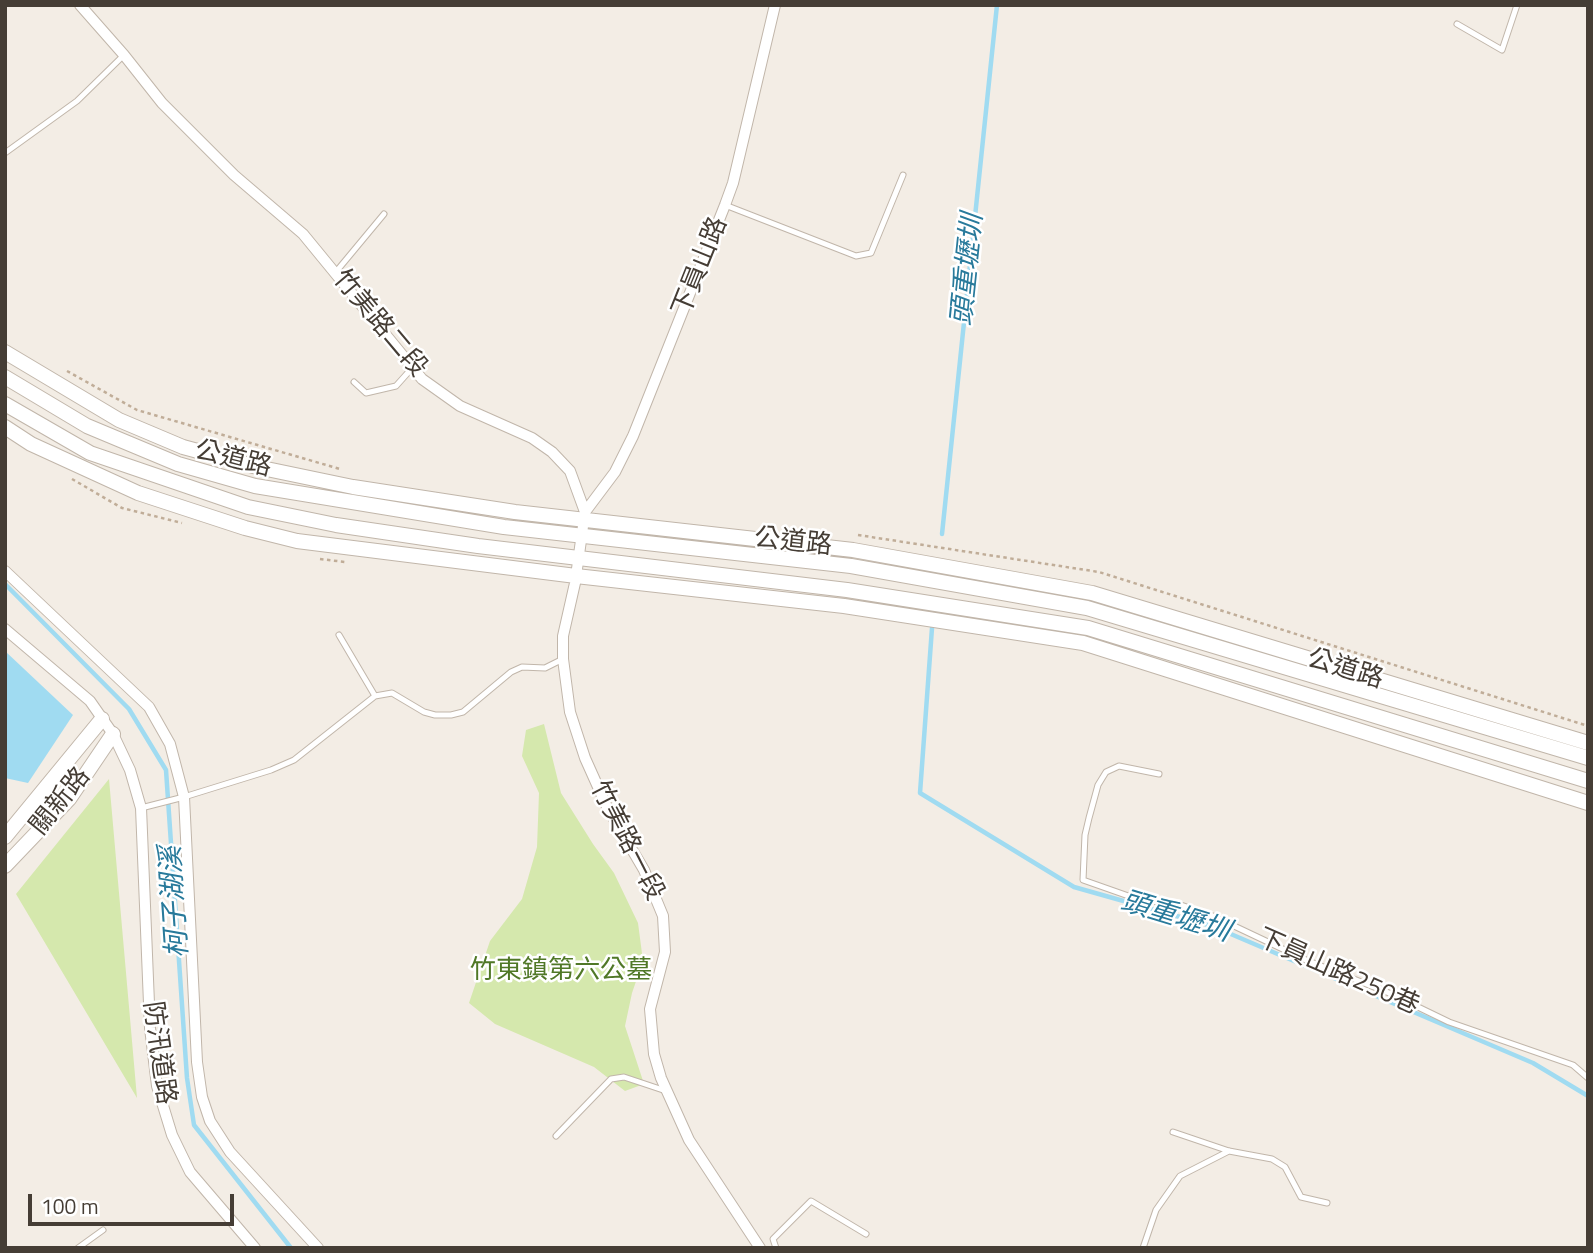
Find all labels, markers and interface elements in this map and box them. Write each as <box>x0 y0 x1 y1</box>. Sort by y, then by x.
street label: 下員山路 <box>667 213 735 321</box>
water label: 頭重壢圳 <box>946 213 992 327</box>
street label: 竹美路二段 <box>325 264 433 384</box>
street label: 公道路 <box>191 435 275 485</box>
street label: 公道路 <box>753 523 833 563</box>
street label: 公道路 <box>1303 644 1387 696</box>
street label: 關新路 <box>24 762 98 842</box>
street label: 竹美路一段 <box>583 776 669 906</box>
water label: 柯子湖溪 <box>155 845 197 959</box>
water label: 頭重壢圳 <box>1117 886 1233 950</box>
street label: 下員山路250巷 <box>1252 923 1424 1023</box>
park label: 竹東鎮第六公墓 <box>470 956 652 988</box>
street label: 防汛道路 <box>135 999 181 1107</box>
scale bar <box>32 1180 238 1224</box>
text: 100 m <box>41 1190 98 1222</box>

